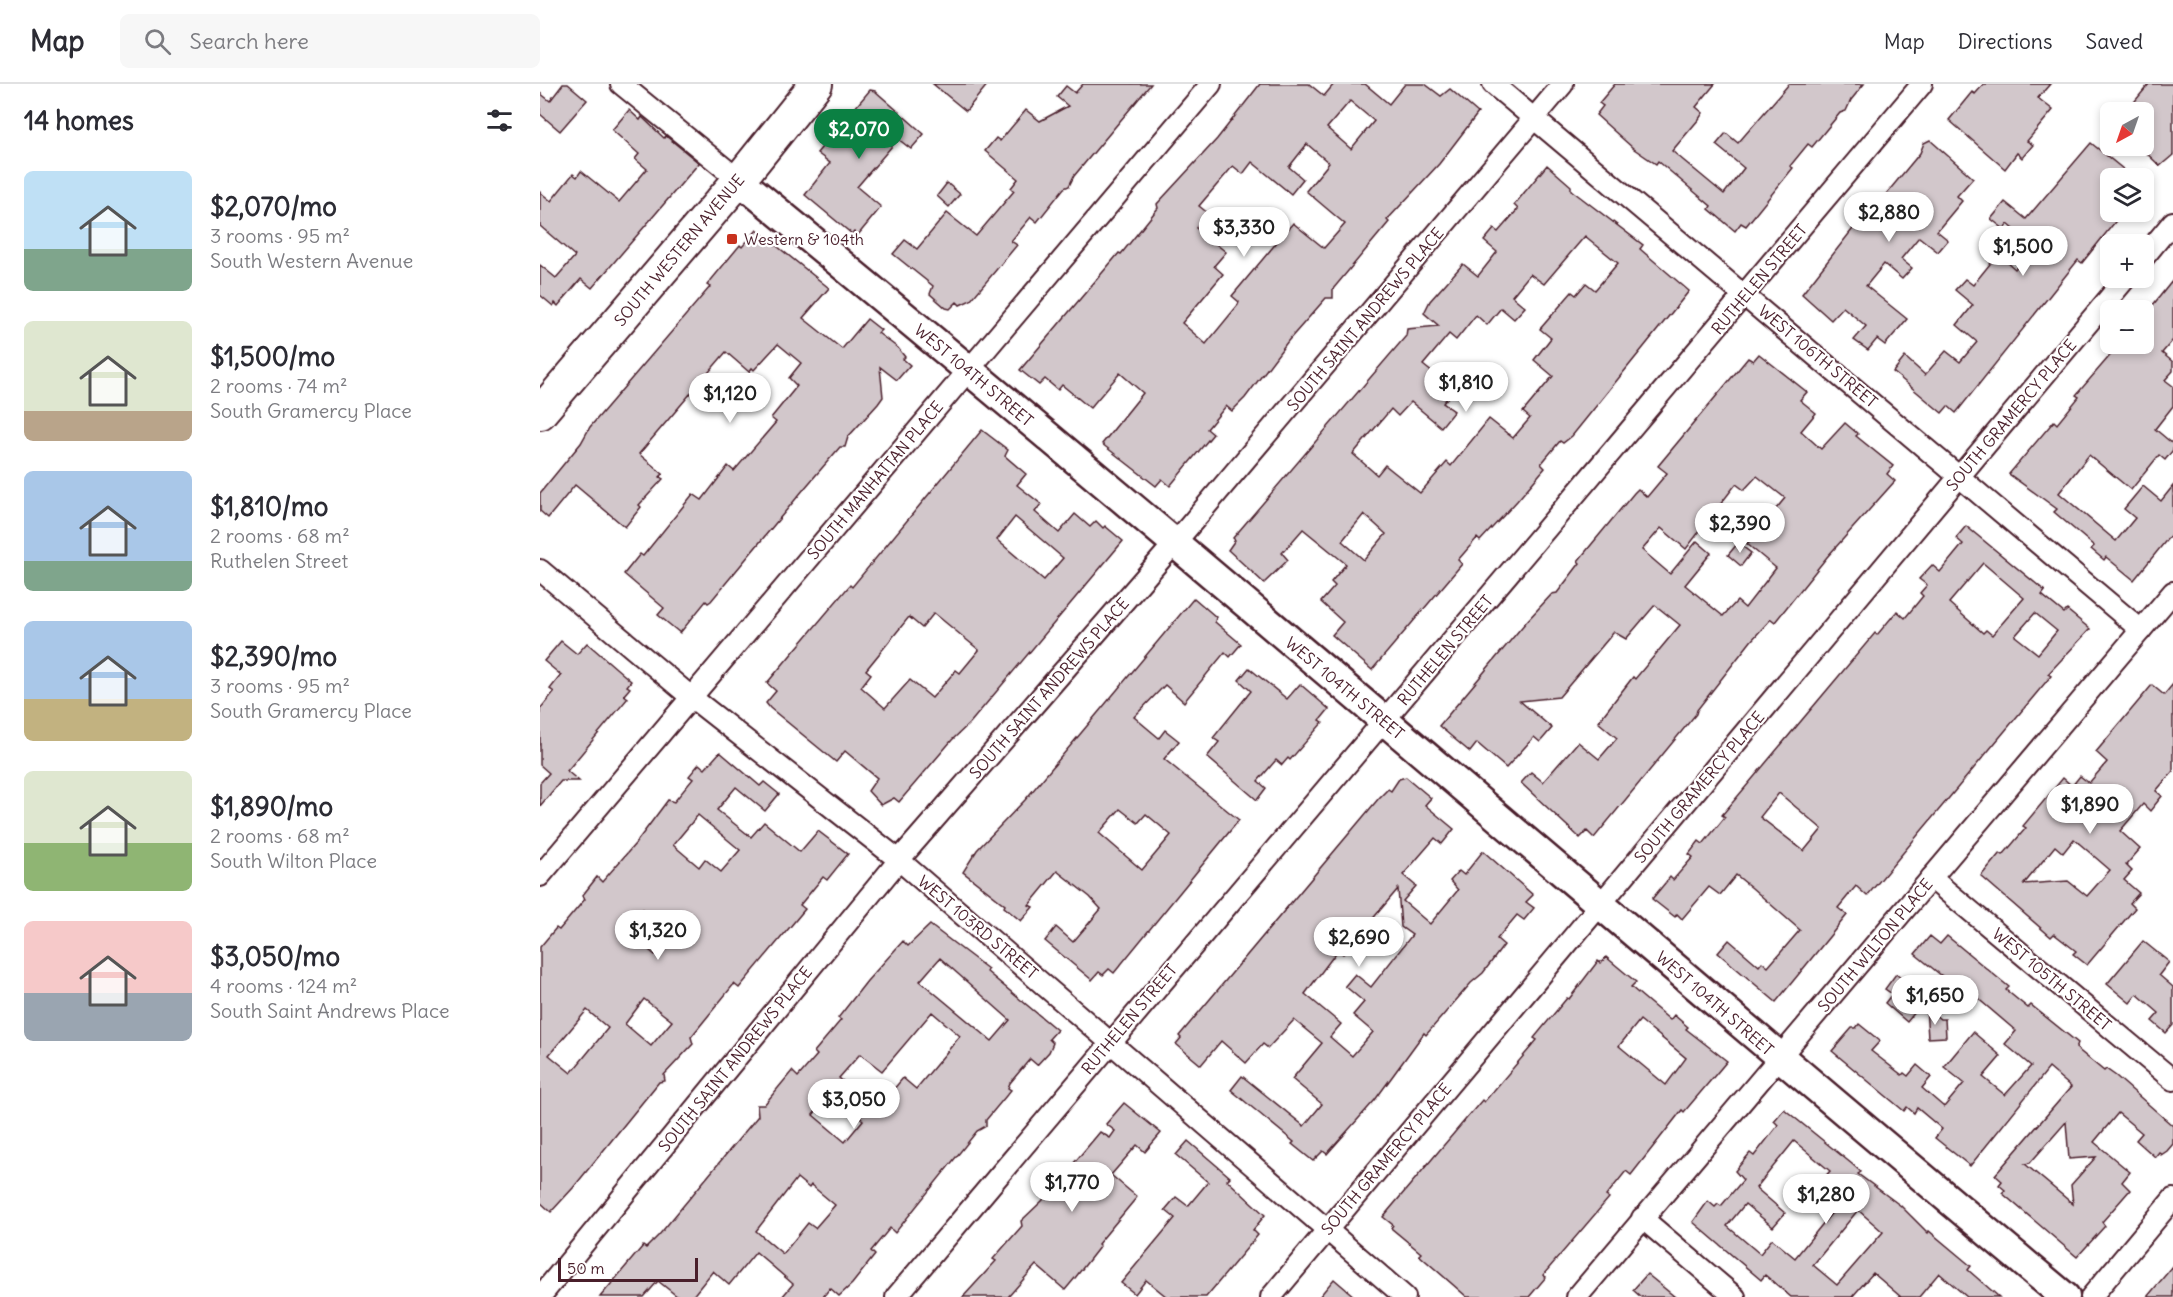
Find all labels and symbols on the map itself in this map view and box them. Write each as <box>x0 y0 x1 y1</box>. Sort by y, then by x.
north arrow <box>2100 102 2154 156</box>
pin: $2,070 <box>810 109 908 160</box>
street label: SOUTH WESTERN AVENUE <box>610 170 748 330</box>
pin: $2,880 <box>1840 192 1938 243</box>
pin: $3,330 <box>1195 207 1293 258</box>
street label: RUTHELEN STREET <box>1707 220 1811 338</box>
street label: SOUTH SAINT ANDREWS PLACE <box>1282 223 1448 415</box>
pin: $1,500 <box>1974 226 2072 277</box>
place label: Western & 104th <box>744 229 864 249</box>
marker: Western & 104th <box>725 232 739 246</box>
street label: WEST 106TH STREET <box>1754 300 1882 412</box>
street label: WEST 104TH STREET <box>911 319 1037 431</box>
street label: SOUTH GRAMERCY PLACE <box>1942 335 2080 495</box>
pin: $1,810 <box>1417 362 1515 413</box>
pin: $1,120 <box>681 373 779 424</box>
street label: SOUTH MANHATTAN PLACE <box>803 397 947 563</box>
pin: $2,390 <box>1691 503 1789 554</box>
street label: RUTHELEN STREET <box>1393 591 1497 709</box>
street label: SOUTH SAINT ANDREWS PLACE <box>965 593 1133 783</box>
street label: WEST 104TH STREET <box>1282 632 1408 744</box>
street label: SOUTH GRAMERCY PLACE <box>1630 707 1768 867</box>
pin: $1,890 <box>2041 784 2139 835</box>
street label: WEST 103RD STREET <box>914 871 1042 983</box>
street label: SOUTH WILTON PLACE <box>1813 874 1937 1016</box>
pin: $1,320 <box>609 910 707 961</box>
pin: $2,690 <box>1310 917 1408 968</box>
street label: WEST 105TH STREET <box>1988 923 2116 1035</box>
street label: WEST 104TH STREET <box>1652 947 1778 1059</box>
street label: RUTHELEN STREET <box>1077 960 1181 1078</box>
street label: SOUTH SAINT ANDREWS PLACE <box>654 962 816 1156</box>
pin: $1,650 <box>1886 975 1984 1026</box>
pin: $3,050 <box>805 1079 903 1130</box>
street label: SOUTH GRAMERCY PLACE <box>1317 1079 1455 1239</box>
pin: $1,770 <box>1023 1162 1121 1213</box>
pin: $1,280 <box>1777 1174 1875 1225</box>
scale bar <box>558 1255 698 1282</box>

